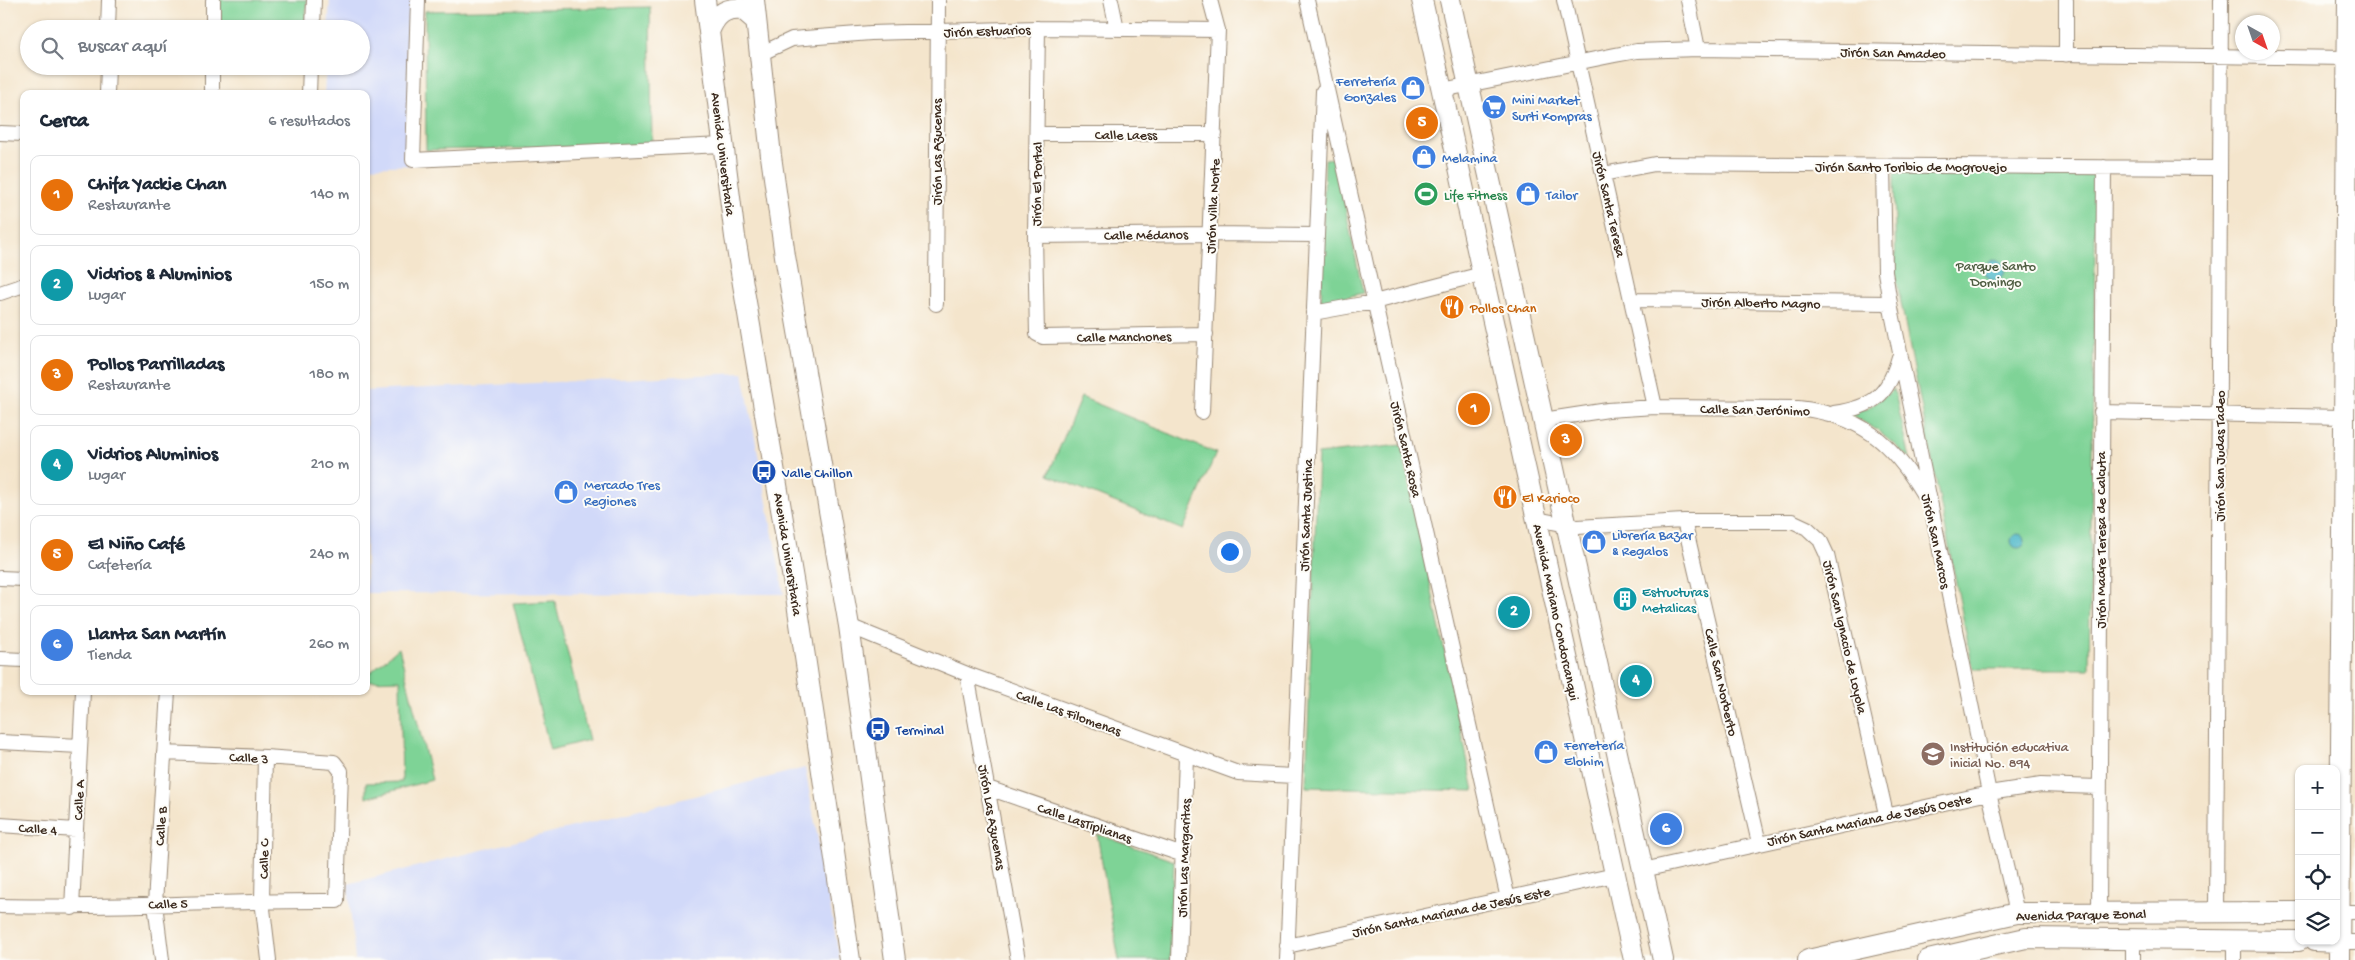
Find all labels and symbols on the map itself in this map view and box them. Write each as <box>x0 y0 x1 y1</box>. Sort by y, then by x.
north arrow <box>2235 15 2280 60</box>
street label: Jirón Estuarios <box>943 22 1032 43</box>
street label: Jirón San Amadeo <box>1840 45 1946 64</box>
place label: Ferretería Gonzales <box>1335 74 1397 107</box>
shop icon: Ferretería Gonzales <box>1400 75 1426 101</box>
street label: Avenida Universitaria <box>706 92 738 218</box>
place label: Mini Market Surti Kompras <box>1512 93 1593 126</box>
supermarket icon: Mini Market Surti Kompras <box>1481 94 1507 120</box>
street label: Jirón Las Azucenas <box>930 98 947 205</box>
pin: 5 <box>1406 104 1438 142</box>
street label: Calle Laess <box>1095 128 1158 145</box>
street label: Jirón El Portal <box>1029 142 1048 226</box>
shop icon: Melamina <box>1411 144 1437 170</box>
street label: Jirón Santa Teresa <box>1587 150 1628 260</box>
place label: Melamina <box>1442 151 1498 168</box>
street label: Jirón Villa Norte <box>1204 157 1226 254</box>
street label: Jirón Santo Toribio de Mogrovejo <box>1815 160 2007 177</box>
sports icon: Life Fitness <box>1413 181 1439 207</box>
shop icon: Tailor <box>1515 181 1541 207</box>
place label: Life Fitness <box>1444 188 1508 205</box>
place label: Tailor <box>1545 188 1579 205</box>
street label: Calle Médanos <box>1104 227 1189 246</box>
park label: Parque Santo Domingo <box>1955 259 2036 292</box>
restaurant icon: Pollos Chan <box>1439 294 1465 320</box>
street label: Jirón Alberto Magno <box>1701 295 1821 314</box>
place label: Pollos Chan <box>1469 301 1537 318</box>
street label: Calle Manchones <box>1077 329 1172 348</box>
pin: 1 <box>1458 390 1490 428</box>
street label: Jirón San Judas Tadeo <box>2213 390 2230 522</box>
street label: Jirón Santa Rosa <box>1385 400 1424 500</box>
street label: Calle San Jerónimo <box>1700 402 1810 421</box>
pin: 3 <box>1550 421 1582 459</box>
street label: Jirón Madre Teresa de Calcuta <box>2094 450 2111 628</box>
street label: Jirón Santa Justina <box>1297 457 1318 572</box>
bus stop icon: Valle Chillon <box>751 459 777 485</box>
place label: Valle Chillon <box>781 466 853 483</box>
place label: Mercado Tres Regiones <box>584 478 661 511</box>
shop icon: Mercado Tres Regiones <box>553 479 579 505</box>
restaurant icon: El Karioco <box>1492 484 1518 510</box>
place label: El Karioco <box>1522 491 1580 508</box>
street label: Avenida Universitaria <box>768 492 805 618</box>
street label: Jirón San Marcos <box>1916 493 1953 591</box>
street label: Avenida Mariano Condorcanqui <box>1528 523 1582 702</box>
place label: Librería Bazar & Regalos <box>1612 528 1694 561</box>
shop icon: Librería Bazar & Regalos <box>1581 529 1607 555</box>
your location <box>1217 539 1243 565</box>
street label: Jirón San Ignacio de Loyola <box>1818 559 1870 717</box>
place label: Estructuras Metalicas <box>1642 585 1709 618</box>
building icon: Estructuras Metalicas <box>1612 586 1638 612</box>
pin: 2 <box>1498 593 1530 631</box>
street label: Calle San Norberto <box>1699 627 1740 738</box>
pin: 4 <box>1620 662 1652 700</box>
street label: Calle Las Filomenas <box>1013 687 1124 742</box>
bus stop icon: Terminal <box>865 716 891 742</box>
place label: Terminal <box>895 723 944 740</box>
place label: Ferretería Elohim <box>1563 738 1625 771</box>
shop icon: Ferretería Elohim <box>1533 739 1559 765</box>
place label: Institución educativa inicial No. 894 <box>1950 740 2070 773</box>
school or university icon: Institución educativa inicial No. 894 <box>1920 741 1946 767</box>
street label: Calle 3 <box>229 750 269 769</box>
street label: Jirón Las Azucenas <box>973 763 1008 872</box>
street label: Calle A <box>71 779 90 821</box>
street label: Jirón Santa Mariana de Jesús Oeste <box>1766 791 1974 851</box>
street label: Jirón Las Margaritas <box>1175 798 1196 918</box>
street label: Calle LasTiplianas <box>1035 800 1135 849</box>
street label: Calle B <box>153 805 172 846</box>
pin: 6 <box>1650 810 1682 848</box>
street label: Calle 4 <box>18 821 58 840</box>
street label: Calle C <box>257 838 274 879</box>
street label: Jirón Santa Mariana de Jesús Este <box>1351 884 1553 943</box>
street label: Calle 5 <box>148 896 188 915</box>
street label: Avenida Parque Zonal <box>2016 907 2146 926</box>

